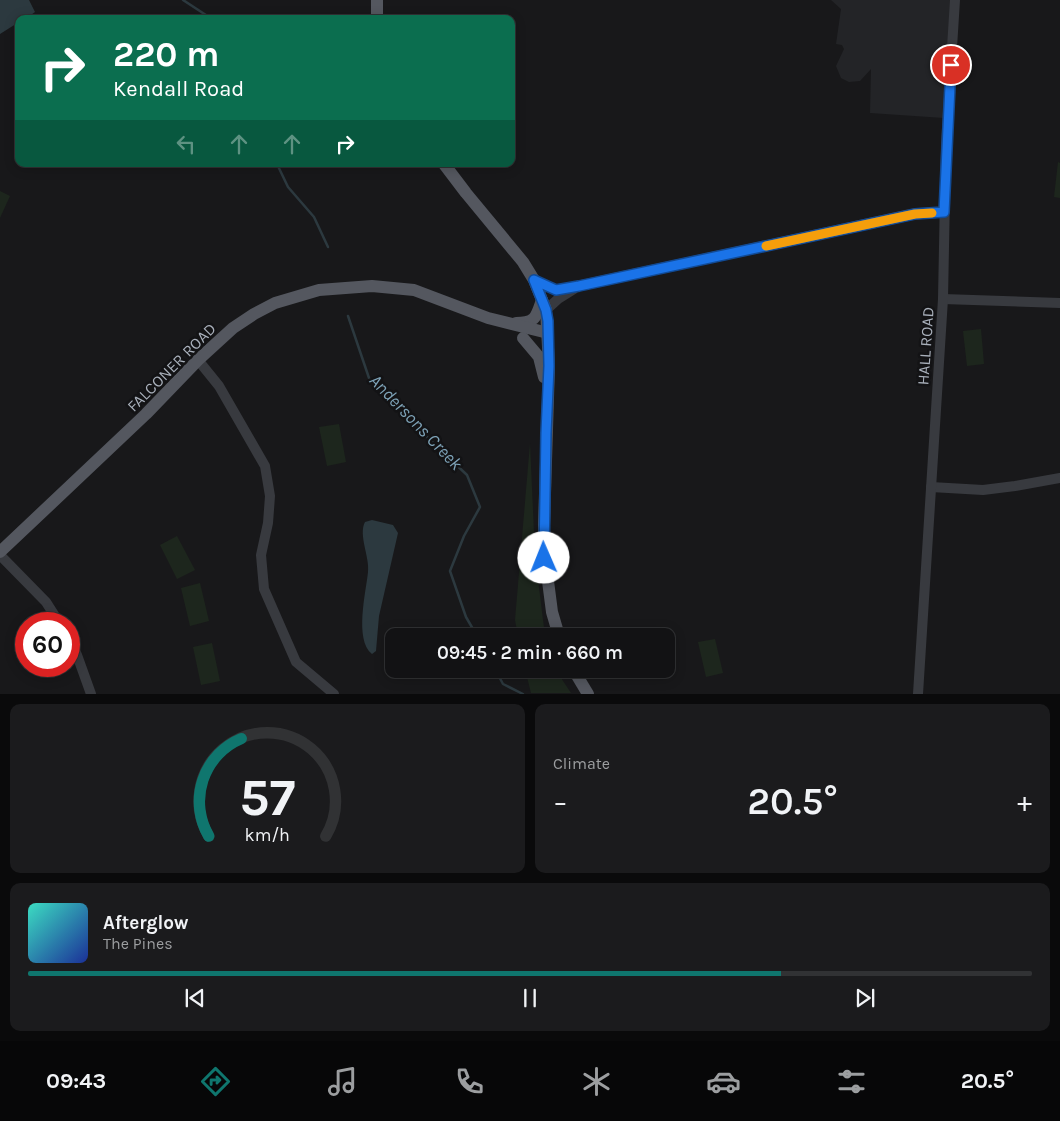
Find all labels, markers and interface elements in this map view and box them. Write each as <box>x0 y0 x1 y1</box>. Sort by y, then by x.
text: 220 m <box>113 34 220 75</box>
icon: right <box>30 35 95 100</box>
pin <box>930 44 972 86</box>
icon: arrive <box>937 51 965 79</box>
text: Kendall Road <box>113 76 244 102</box>
icon: left <box>172 130 200 158</box>
icon: ahead <box>225 130 253 158</box>
icon: ahead <box>278 130 306 158</box>
icon: right <box>331 130 359 158</box>
street label: HALL ROAD <box>913 306 938 386</box>
street label: FALCONER ROAD <box>123 319 220 416</box>
water label: Andersons Creek <box>365 370 468 475</box>
position arrow <box>517 531 569 583</box>
speed limit sign: 60 <box>15 612 80 677</box>
text: 09:45 · 2 min · 660 m <box>437 642 623 664</box>
text: Climate <box>553 754 610 773</box>
text: 57 <box>239 767 296 828</box>
text: 20.5° <box>747 779 838 824</box>
text: − <box>553 785 568 818</box>
text: + <box>1017 785 1032 818</box>
text: km/h <box>245 825 290 846</box>
text: Afterglow <box>103 912 189 934</box>
text: The Pines <box>103 934 173 953</box>
icon: previous <box>181 984 209 1012</box>
icon: pause <box>516 984 544 1012</box>
icon: next <box>851 984 879 1012</box>
icon: directions <box>198 1064 233 1099</box>
icon: music <box>325 1064 360 1099</box>
icon: phone <box>452 1064 487 1099</box>
icon: climate <box>579 1064 614 1099</box>
icon: car <box>706 1064 741 1099</box>
icon: filters <box>834 1064 869 1099</box>
text: 09:43 <box>46 1068 106 1094</box>
text: 20.5° <box>961 1068 1014 1094</box>

